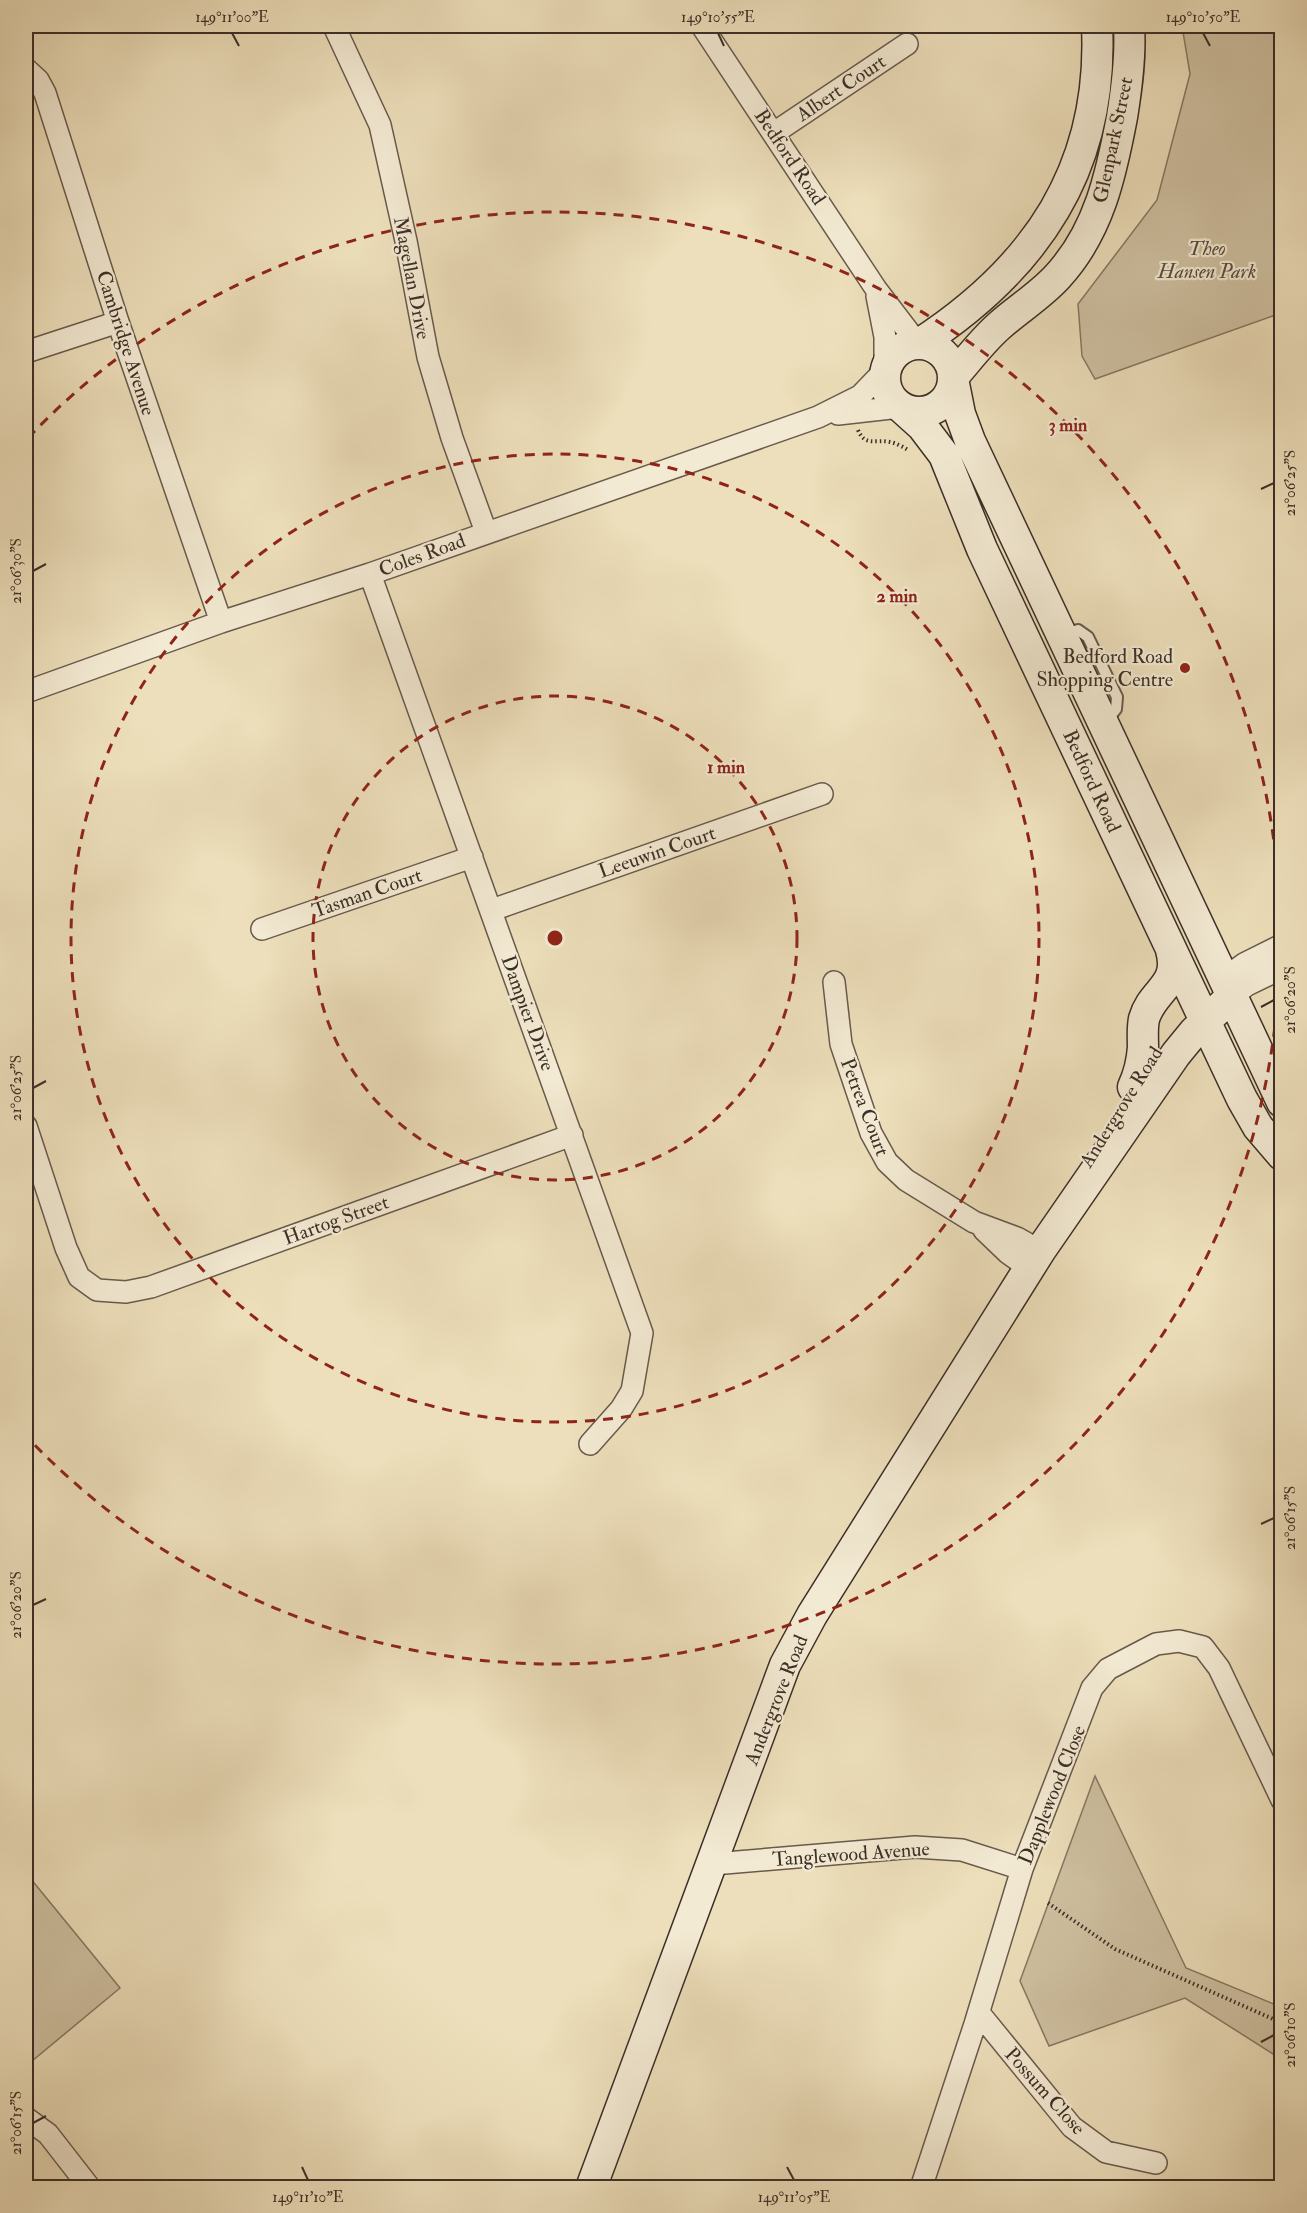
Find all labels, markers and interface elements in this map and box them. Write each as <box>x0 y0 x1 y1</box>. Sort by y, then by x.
text: 149°11'00"E <box>195 8 269 27</box>
text: 149°10'55"E <box>681 8 755 27</box>
text: 149°10'50"E <box>1166 8 1241 27</box>
street label: Albert Court <box>791 49 891 128</box>
street label: Glenpark Street <box>1087 74 1140 205</box>
street label: Bedford Road <box>749 104 831 210</box>
street label: Magellan Drive <box>388 215 436 341</box>
park label: Theo Hansen Park <box>1157 236 1256 284</box>
street label: Cambridge Avenue <box>91 267 161 419</box>
text: 3 min <box>1049 414 1088 437</box>
text: 21°06'25"S <box>1281 450 1300 516</box>
street label: Coles Road <box>375 528 469 582</box>
text: 21°06'30"S <box>7 538 26 604</box>
text: 2 min <box>877 585 918 608</box>
place label: Bedford Road Shopping Centre <box>1037 644 1173 693</box>
marker: Bedford Road Shopping Centre <box>1178 661 1192 675</box>
street label: Bedford Road <box>1057 726 1127 836</box>
text: 1 min <box>707 756 746 779</box>
street label: Leeuwin Court <box>595 820 719 884</box>
street label: Tasman Court <box>309 862 426 923</box>
centre of rings <box>545 928 565 948</box>
street label: Dampier Drive <box>495 952 560 1074</box>
text: 21°06'20"S <box>1281 966 1300 1034</box>
street label: Andergrove Road <box>1073 1042 1168 1173</box>
text: 21°06'25"S <box>7 1055 26 1121</box>
street label: Petrea Court <box>835 1055 895 1160</box>
street label: Hartog Street <box>280 1189 393 1251</box>
text: 21°06'15"S <box>1281 1486 1300 1550</box>
text: 21°06'20"S <box>7 1571 26 1639</box>
street label: Andergrove Road <box>738 1631 814 1770</box>
street label: Dapplewood Close <box>1013 1722 1092 1869</box>
street label: Tanglewood Avenue <box>771 1836 931 1872</box>
text: 21°06'10"S <box>1281 2002 1300 2068</box>
street label: Possum Close <box>999 2042 1091 2140</box>
text: 21°06'15"S <box>7 2091 26 2155</box>
text: 149°11'10"E <box>272 2188 344 2207</box>
text: 149°11'05"E <box>758 2188 830 2207</box>

